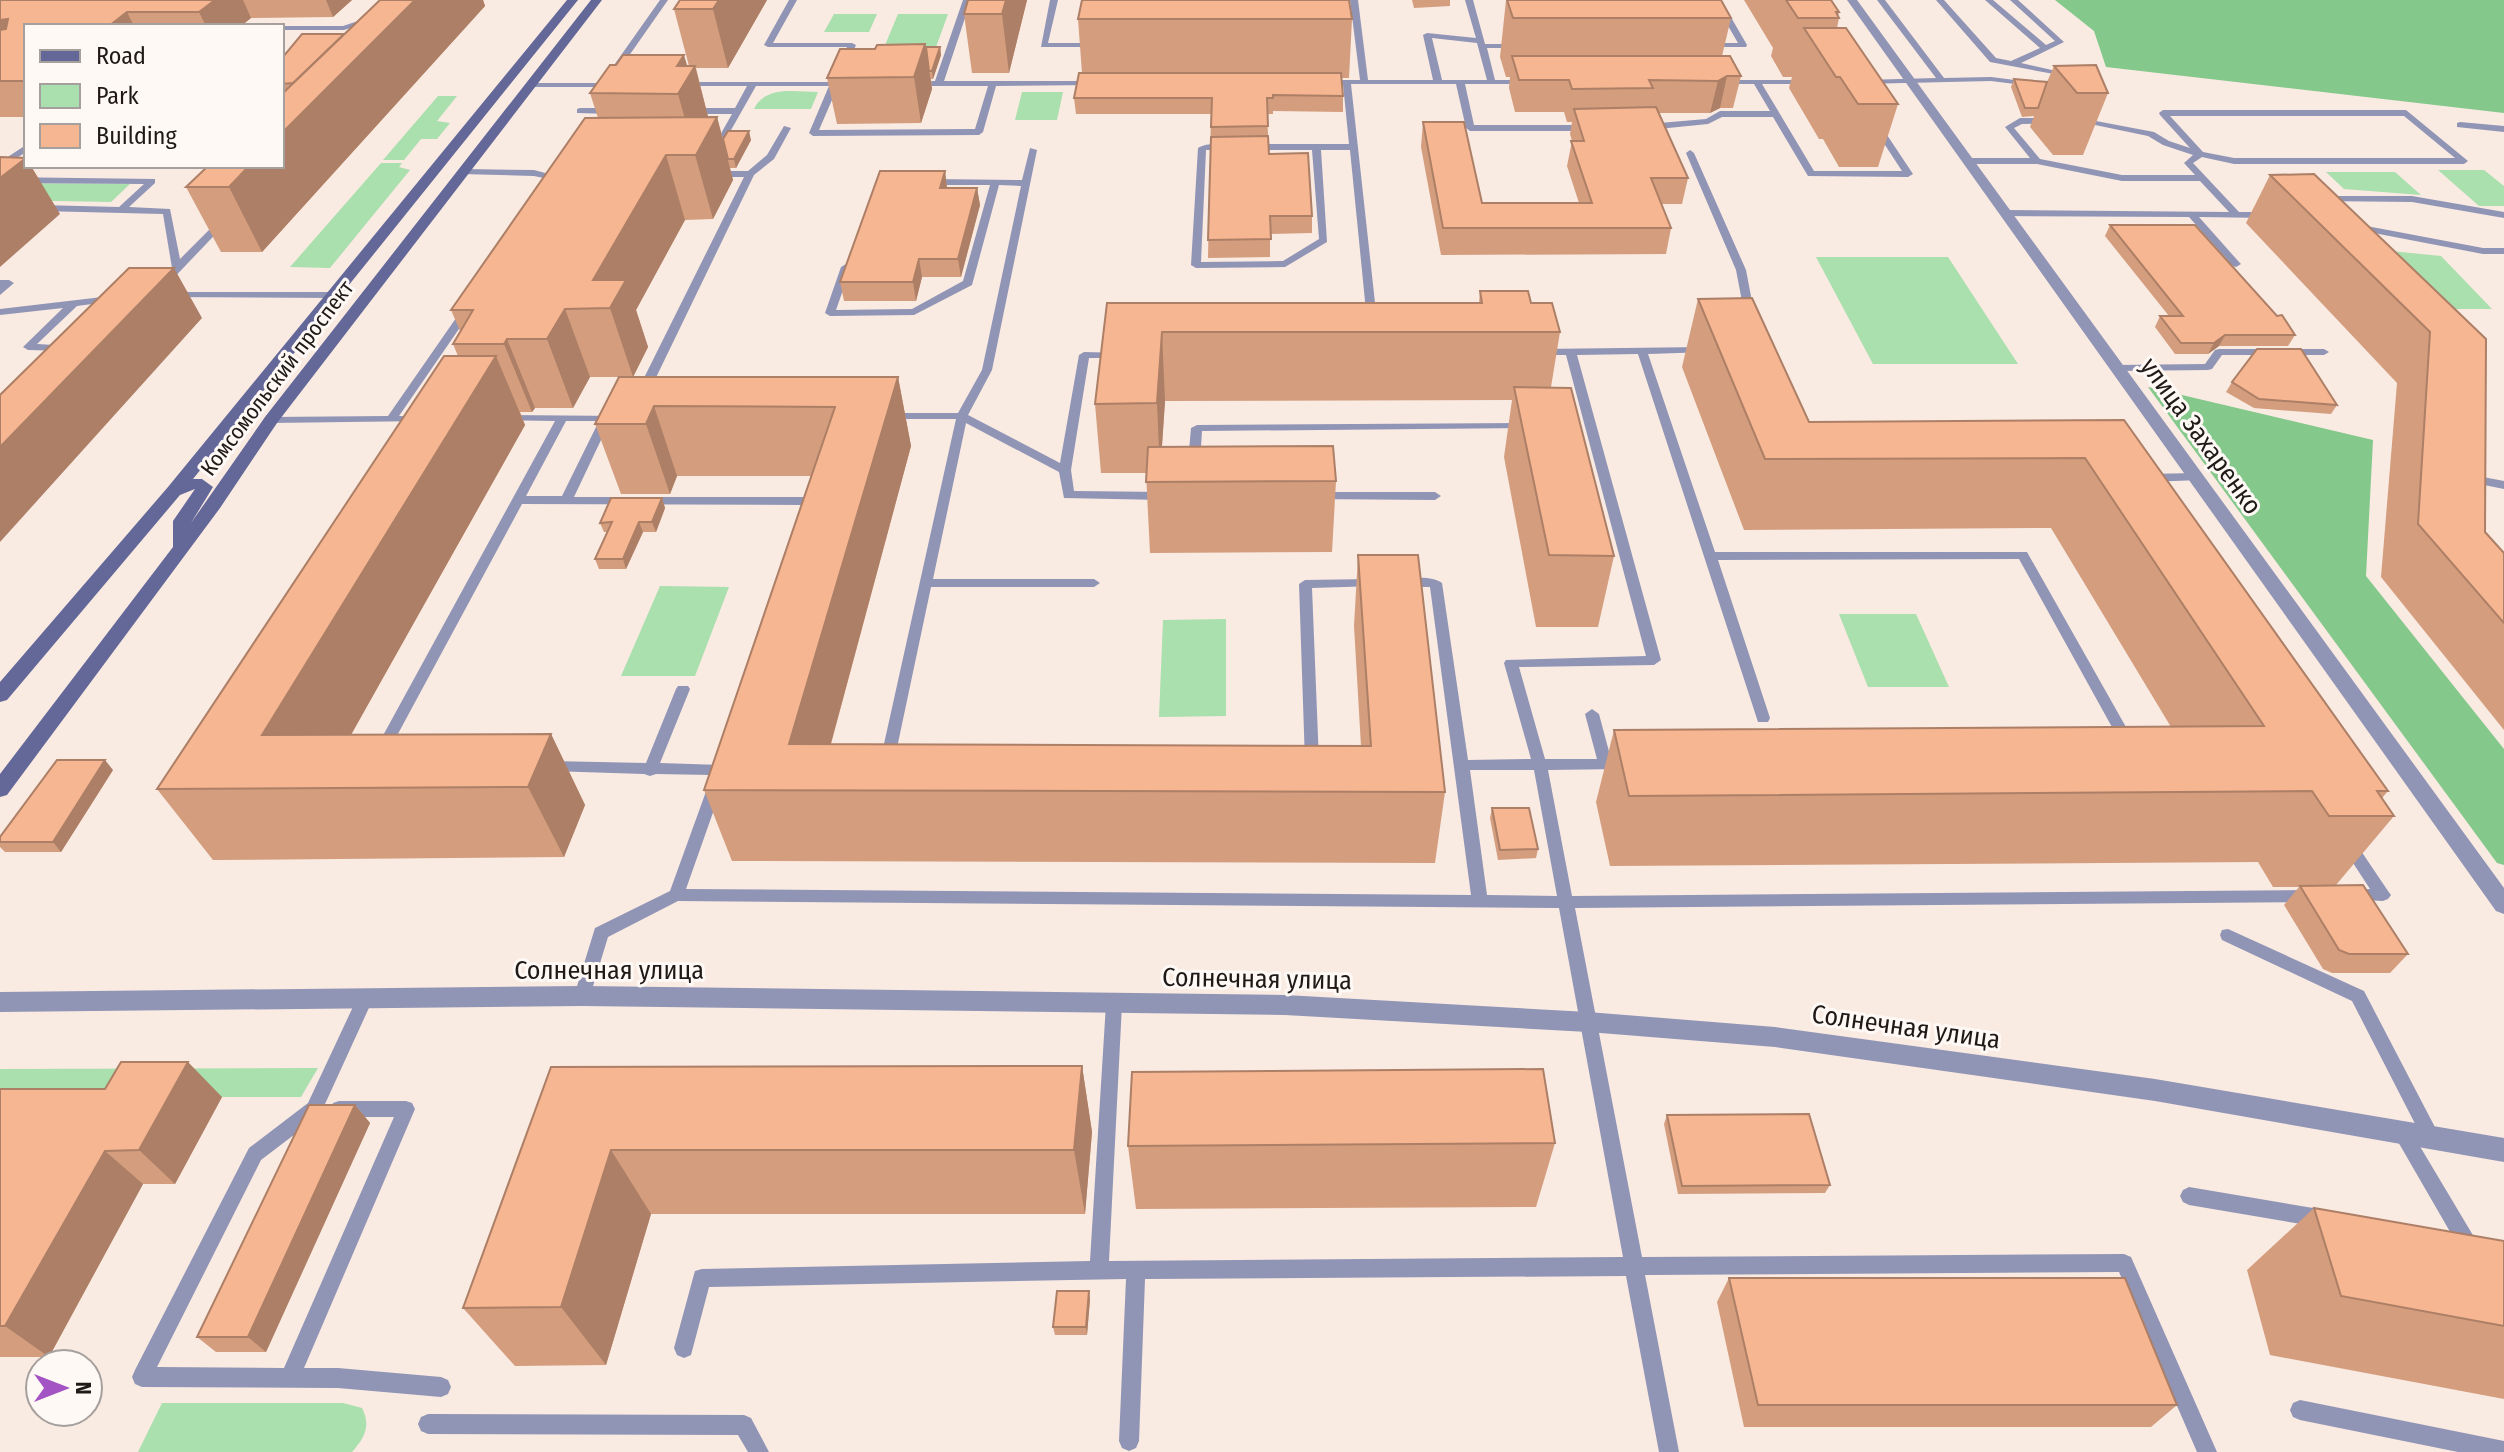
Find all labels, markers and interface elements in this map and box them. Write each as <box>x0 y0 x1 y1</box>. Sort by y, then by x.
legend <box>24 24 284 168</box>
text: Road <box>96 42 146 70</box>
text: Park <box>96 82 139 110</box>
text: Building <box>96 122 178 150</box>
street label: Комсомольский проспект <box>195 275 359 481</box>
street label: улица Захаренко <box>2134 352 2268 520</box>
street label: Солнечная улица <box>514 955 704 986</box>
street label: Солнечная улица <box>1162 962 1352 996</box>
street label: Солнечная улица <box>1810 998 2002 1056</box>
north arrow <box>24 1348 104 1428</box>
text: N <box>70 1381 97 1395</box>

